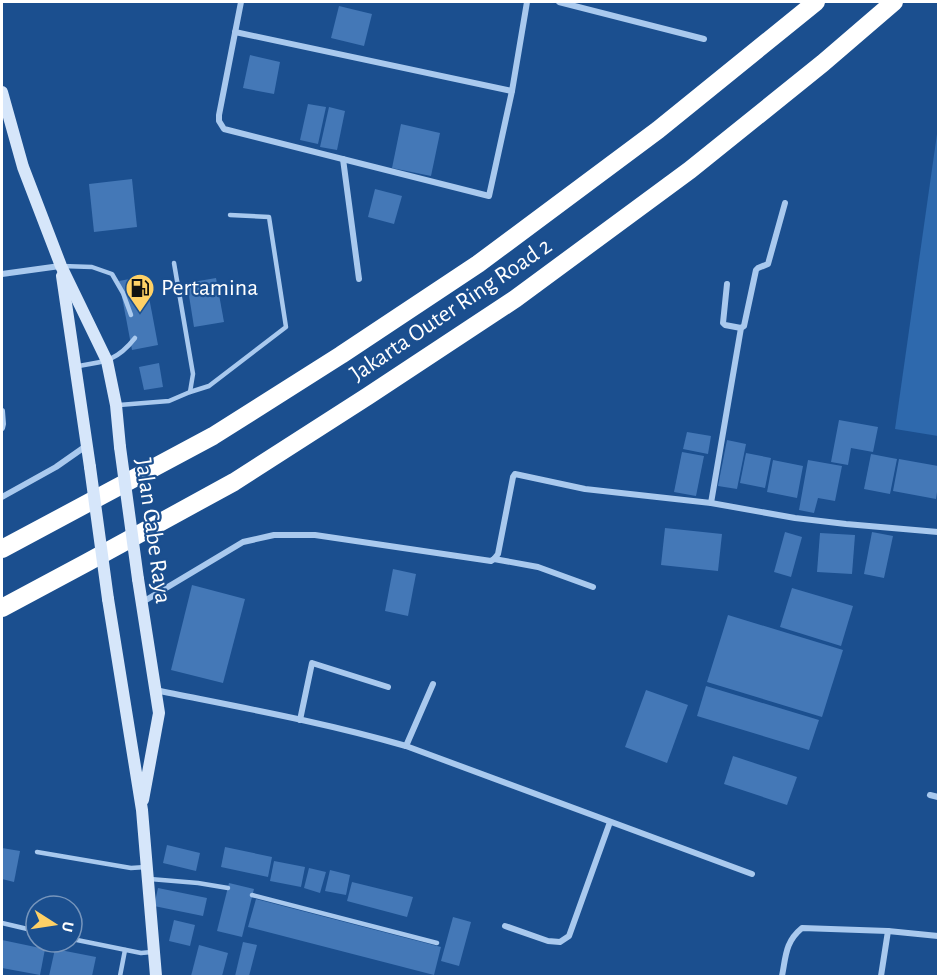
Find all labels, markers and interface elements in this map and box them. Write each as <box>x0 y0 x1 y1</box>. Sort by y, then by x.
street label: Jakarta Outer Ring Road 2 <box>346 234 556 386</box>
fuel station icon: Pertamina <box>124 272 156 314</box>
place label: Pertamina <box>161 276 258 300</box>
street label: Jalan Cabe Raya <box>131 457 175 605</box>
north arrow <box>24 894 84 954</box>
text: U <box>59 920 77 934</box>

